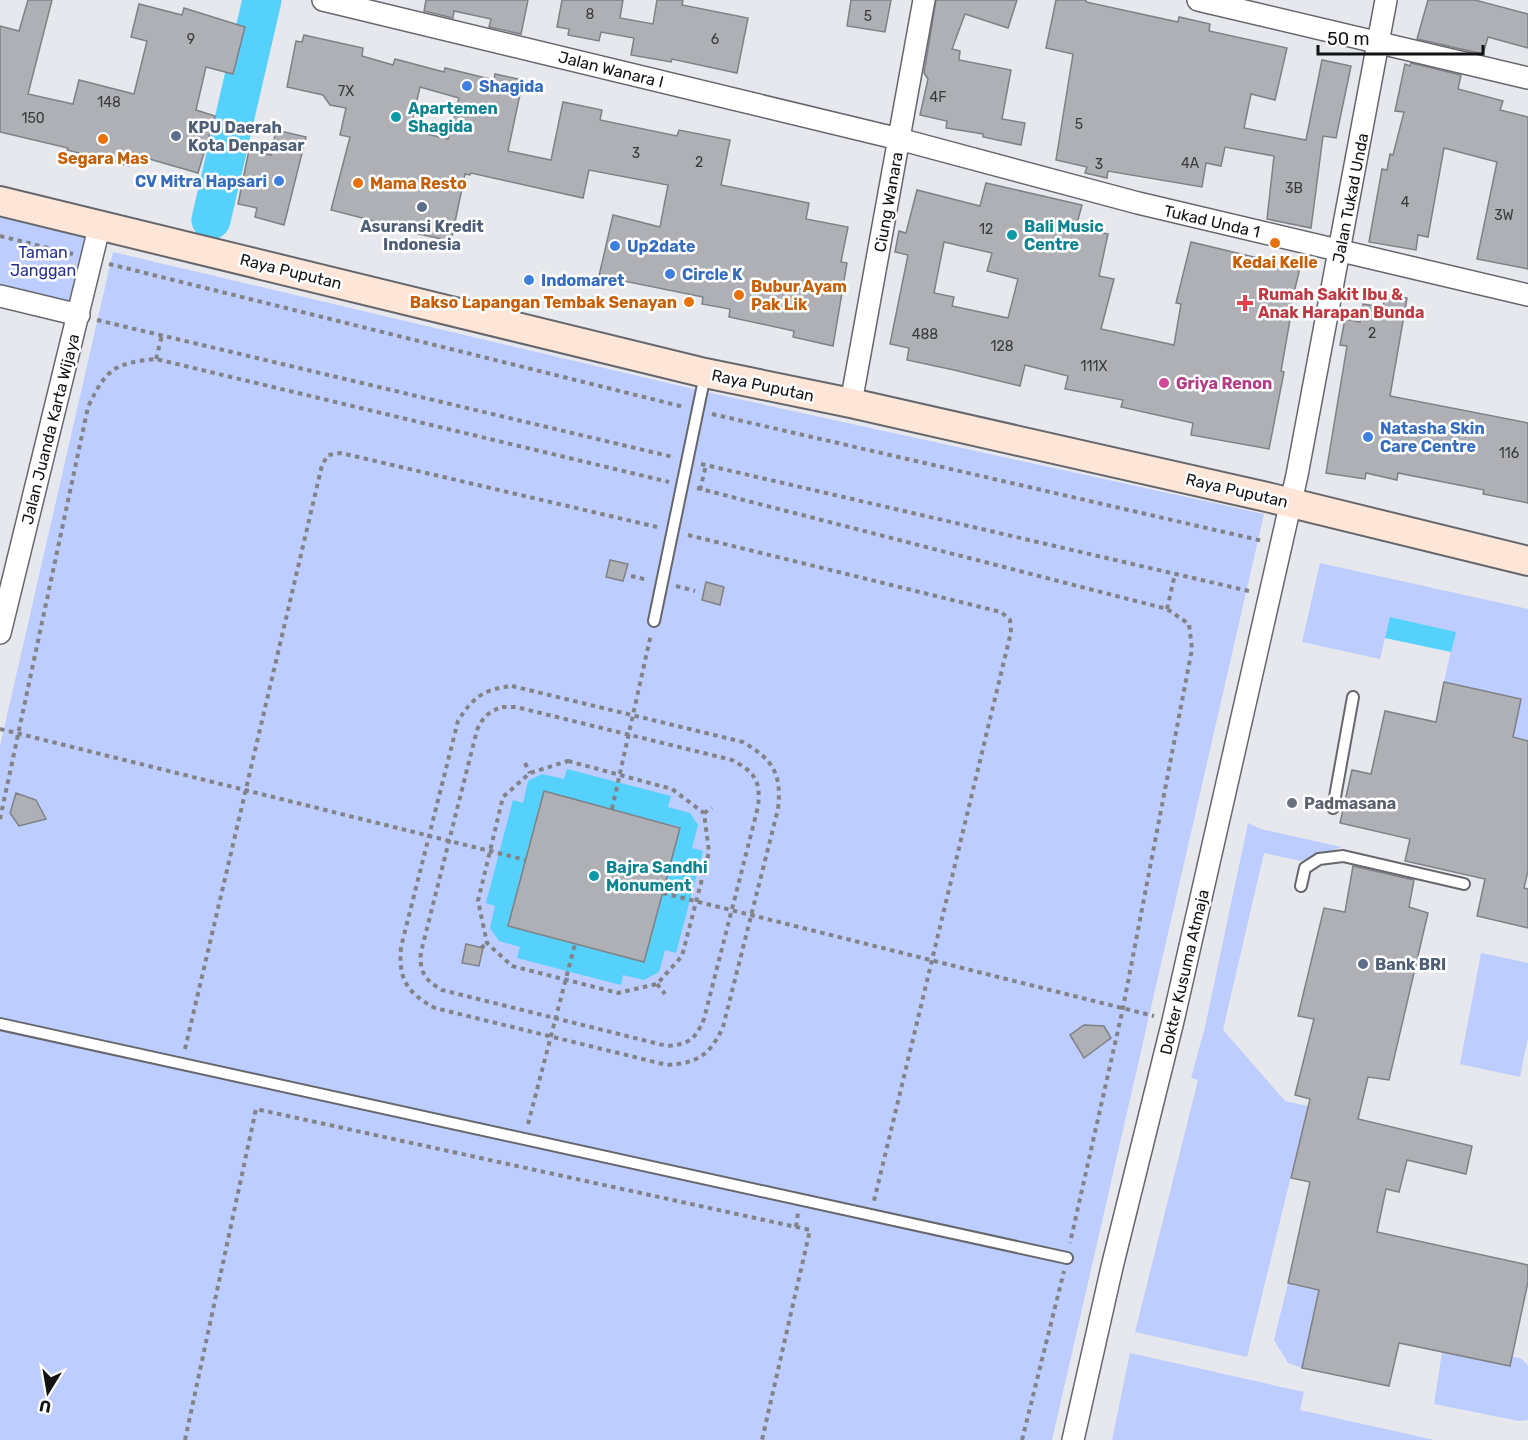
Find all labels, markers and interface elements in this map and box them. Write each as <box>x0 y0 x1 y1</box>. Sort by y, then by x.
house number: 8 <box>586 6 595 23</box>
house number: 5 <box>864 8 872 25</box>
scale bar <box>1318 18 1483 56</box>
text: 50 m <box>1327 28 1370 50</box>
house number: 9 <box>187 31 195 48</box>
house number: 6 <box>711 31 719 48</box>
street label: Jalan Wanara I <box>556 47 666 92</box>
place label: Shagida <box>479 77 544 96</box>
marker: Shagida <box>460 79 474 93</box>
house number: 7X <box>338 83 354 100</box>
house number: 4F <box>930 89 946 106</box>
house number: 148 <box>97 94 121 111</box>
place label: Apartemen Shagida <box>408 99 498 136</box>
house number: 150 <box>21 110 45 127</box>
marker: Apartemen Shagida <box>389 110 403 124</box>
house number: 5 <box>1075 116 1083 133</box>
place label: KPU Daerah Kota Denpasar <box>188 118 305 155</box>
marker: KPU Daerah Kota Denpasar <box>169 129 183 143</box>
street label: Jalan Tukad Unda <box>1329 131 1372 265</box>
marker: Segara Mas <box>96 132 110 146</box>
house number: 3 <box>632 145 640 162</box>
place label: Segara Mas <box>57 149 149 168</box>
street label: Ciung Wanara <box>870 150 907 254</box>
house number: 2 <box>695 154 703 171</box>
house number: 4A <box>1181 155 1200 172</box>
house number: 3 <box>1095 156 1103 173</box>
place label: CV Mitra Hapsari <box>135 172 267 191</box>
marker: CV Mitra Hapsari <box>272 174 286 188</box>
place label: Mama Resto <box>370 174 467 193</box>
marker: Mama Resto <box>351 176 365 190</box>
house number: 3B <box>1285 180 1303 197</box>
house number: 4 <box>1401 194 1410 211</box>
marker: Asuransi Kredit Indonesia <box>415 200 429 214</box>
street label: Tukad Unda 1 <box>1162 201 1262 242</box>
house number: 3W <box>1494 207 1514 224</box>
place label: Asuransi Kredit Indonesia <box>360 217 484 254</box>
place label: Bali Music Centre <box>1024 217 1104 254</box>
house number: 12 <box>979 221 993 238</box>
marker: Bali Music Centre <box>1005 228 1019 242</box>
marker: Kedai Kelle <box>1268 236 1282 250</box>
place label: Up2date <box>627 237 696 256</box>
marker: Up2date <box>608 239 622 253</box>
park label: Taman Janggan <box>10 243 76 280</box>
street label: Raya Puputan <box>238 250 344 293</box>
place label: Kedai Kelle <box>1232 253 1318 272</box>
place label: Circle K <box>682 265 743 284</box>
marker: Circle K <box>663 267 677 281</box>
place label: Indomaret <box>541 271 625 290</box>
marker: Indomaret <box>522 273 536 287</box>
place label: Bubur Ayam Pak Lik <box>751 277 847 314</box>
place label: Rumah Sakit Ibu & Anak Harapan Bunda <box>1258 285 1424 322</box>
marker: Bubur Ayam Pak Lik <box>732 288 746 302</box>
place label: Bakso Lapangan Tembak Senayan <box>410 293 677 312</box>
marker: Rumah Sakit Ibu & Anak Harapan Bunda <box>1236 294 1254 312</box>
marker: Bakso Lapangan Tembak Senayan <box>682 295 696 309</box>
house number: 2 <box>1368 325 1376 342</box>
house number: 488 <box>912 326 938 343</box>
street label: Jalan Juanda Karta Wijaya <box>18 332 83 526</box>
house number: 128 <box>990 338 1014 355</box>
house number: 111X <box>1081 358 1108 375</box>
street label: Raya Puputan <box>710 365 816 406</box>
place label: Griya Renon <box>1176 374 1272 393</box>
marker: Griya Renon <box>1157 376 1171 390</box>
place label: Natasha Skin Care Centre <box>1380 419 1485 456</box>
marker: Natasha Skin Care Centre <box>1361 430 1375 444</box>
house number: 116 <box>1499 445 1519 462</box>
street label: Raya Puputan <box>1184 470 1290 511</box>
place label: Padmasana <box>1304 794 1396 813</box>
marker: Padmasana <box>1285 796 1299 810</box>
place label: Bajra Sandhi Monument <box>606 858 707 895</box>
marker: Bajra Sandhi Monument <box>587 869 601 883</box>
street label: Dokter Kusuma Atmaja <box>1156 888 1213 1057</box>
place label: Bank BRI <box>1375 955 1446 974</box>
marker: Bank BRI <box>1356 957 1370 971</box>
north arrow <box>18 1362 78 1422</box>
text: U <box>38 1396 53 1417</box>

